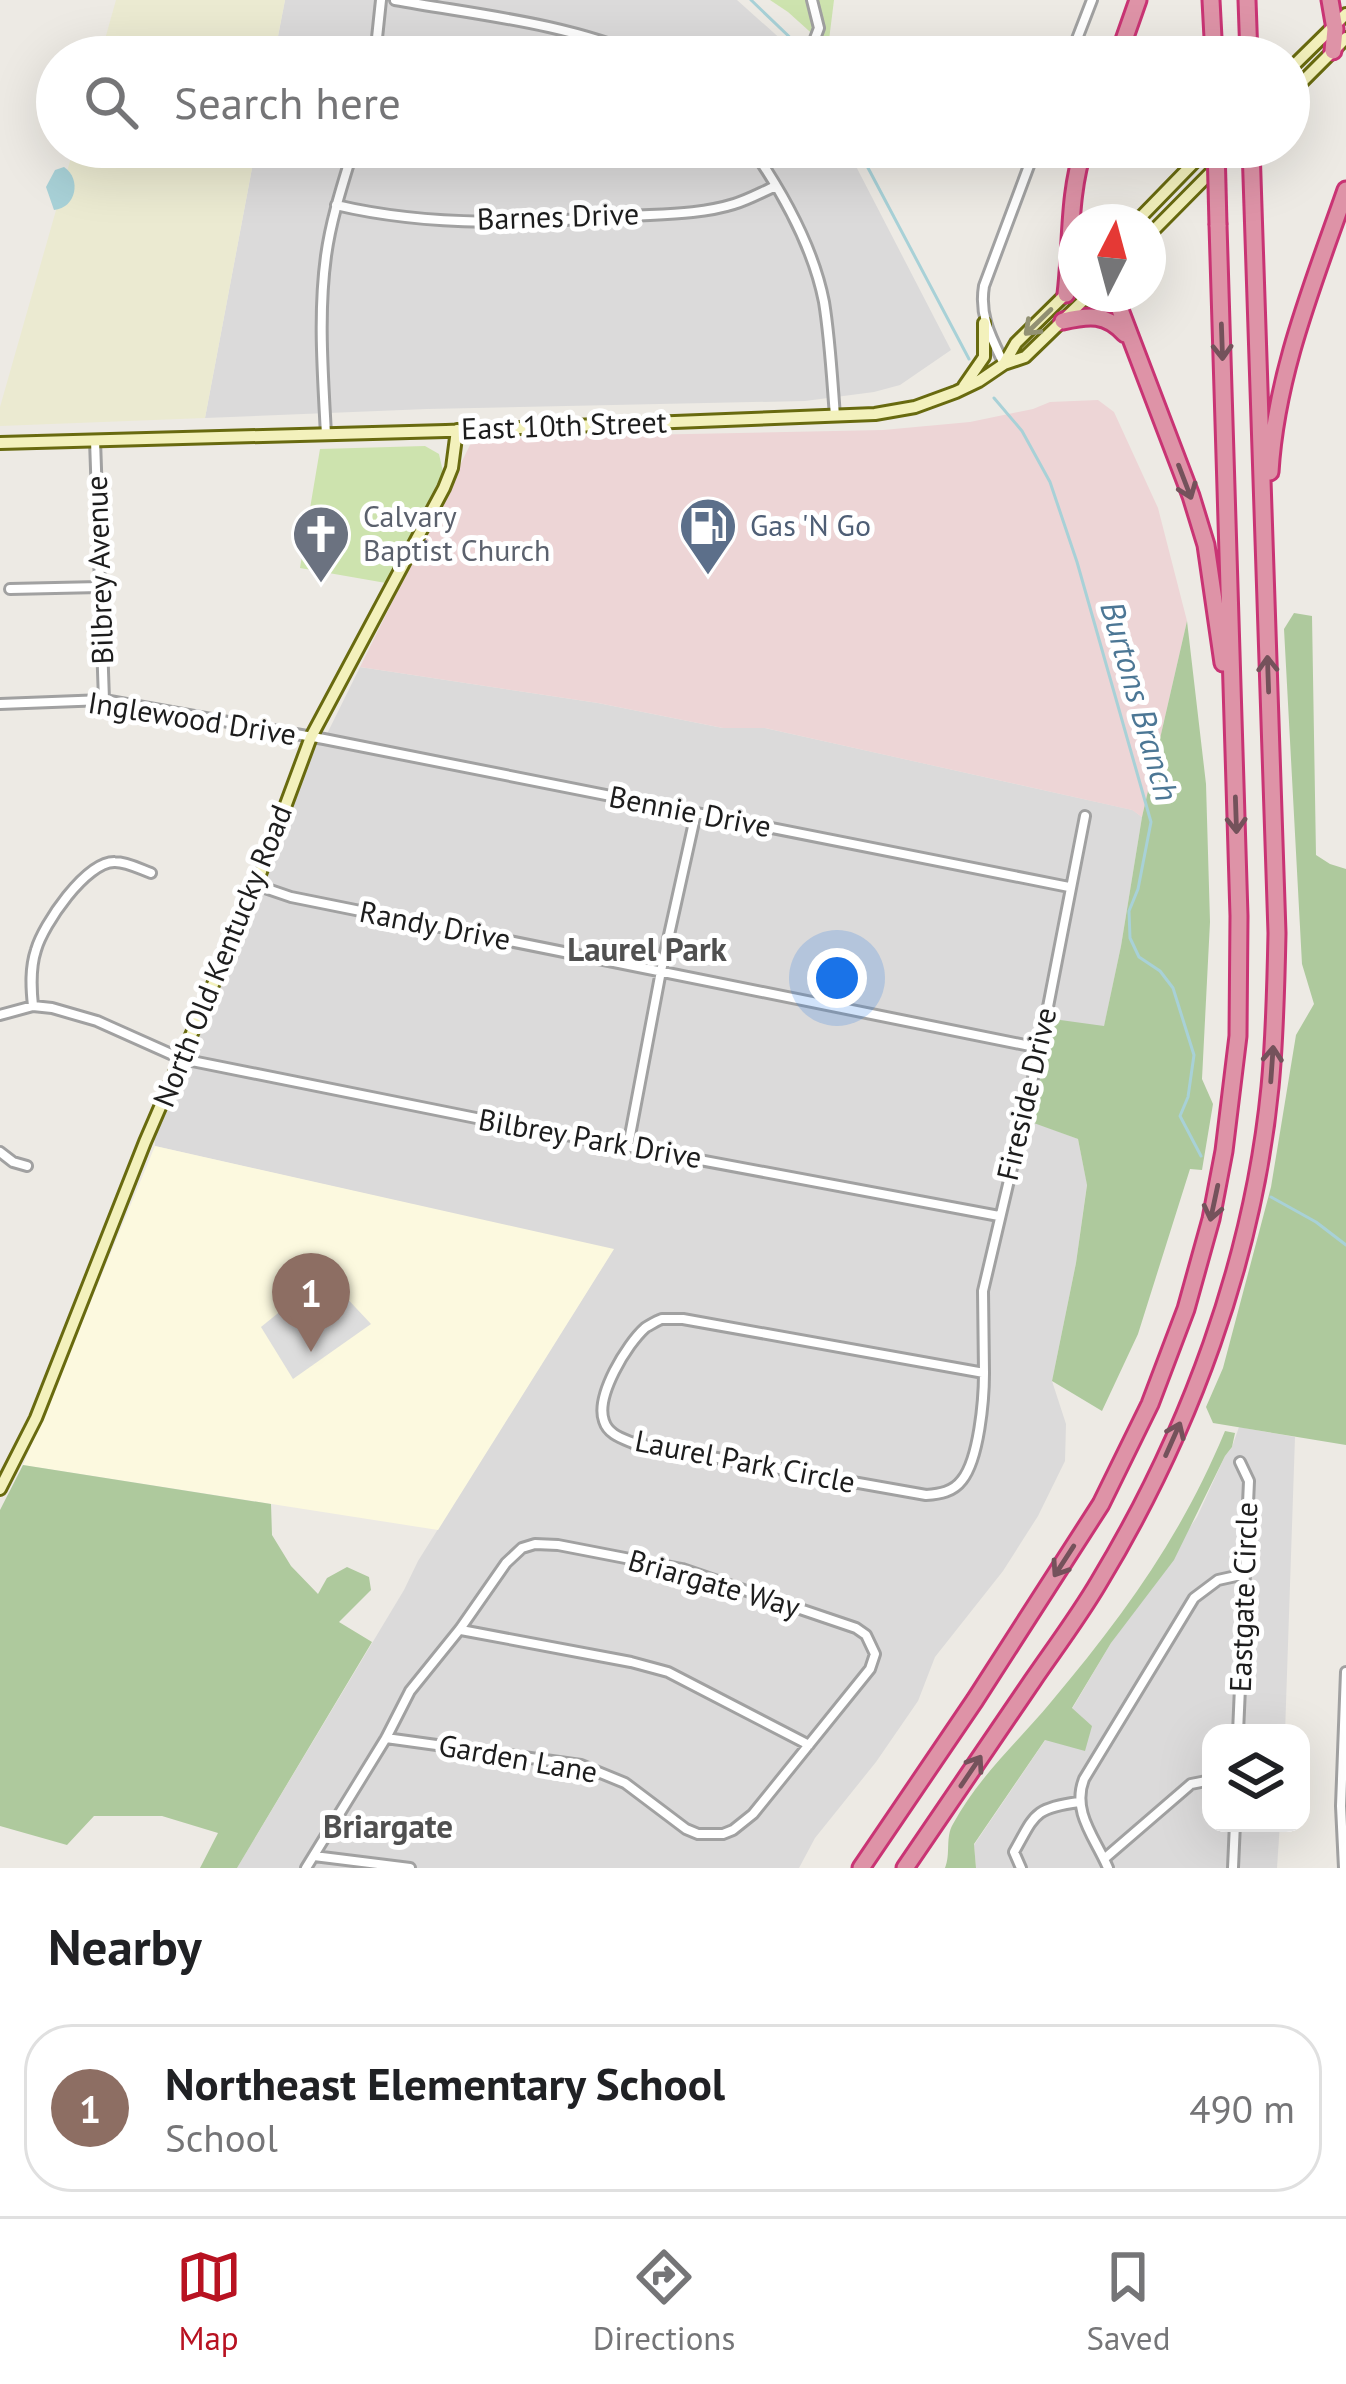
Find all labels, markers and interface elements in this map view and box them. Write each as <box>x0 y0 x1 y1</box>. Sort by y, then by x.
search box <box>36 36 1310 168</box>
icon: search <box>78 69 144 135</box>
text: Search here <box>174 73 401 131</box>
street label: Barnes Drive <box>476 193 640 238</box>
north arrow <box>1058 204 1166 312</box>
one-way arrow <box>1024 307 1053 336</box>
one-way arrow <box>1210 322 1233 361</box>
street label: East 10th Street <box>460 401 667 448</box>
one-way arrow <box>1176 463 1197 500</box>
street label: Bilbrey Avenue <box>76 475 121 665</box>
fuel station icon: Gas 'N Go <box>677 495 739 577</box>
place label: Calvary Baptist Church <box>363 496 551 569</box>
church icon: Calvary Baptist Church <box>290 503 352 585</box>
place label: Gas 'N Go <box>750 505 871 544</box>
water label: Burtons Branch <box>1091 596 1189 806</box>
one-way arrow <box>1256 655 1279 694</box>
street label: Inglewood Drive <box>85 682 299 753</box>
street label: Bennie Drive <box>606 776 775 845</box>
one-way arrow <box>1225 795 1248 834</box>
street label: North Old Kentucky Road <box>143 799 300 1112</box>
street label: Randy Drive <box>356 891 514 958</box>
district label: Laurel Park <box>567 927 728 970</box>
your location <box>807 948 867 1008</box>
street label: Fireside Drive <box>987 1003 1064 1184</box>
one-way arrow <box>1261 1045 1284 1084</box>
street label: Bilbrey Park Drive <box>476 1099 705 1176</box>
one-way arrow <box>1202 1183 1224 1222</box>
pin: 1 <box>272 1253 350 1352</box>
street label: Laurel Park Circle <box>632 1420 859 1501</box>
one-way arrow <box>1163 1422 1185 1458</box>
street label: Eastgate Circle <box>1220 1501 1265 1693</box>
street label: Briargate Way <box>624 1539 805 1626</box>
one-way arrow <box>1052 1543 1076 1577</box>
street label: Garden Lane <box>436 1724 601 1791</box>
map controls <box>1202 1724 1310 1832</box>
button: layers <box>1202 1724 1310 1832</box>
one-way arrow <box>958 1755 983 1789</box>
district label: Briargate <box>323 1804 453 1847</box>
text: Nearby <box>48 1913 202 1979</box>
text: Northeast Elementary School <box>165 2054 725 2112</box>
text: 1 <box>79 2083 101 2134</box>
text: 490 m <box>1189 2083 1295 2134</box>
text: School <box>165 2112 278 2163</box>
tab: Map <box>176 2244 242 2359</box>
tab: Directions <box>593 2244 735 2359</box>
tab: Saved <box>1086 2244 1170 2359</box>

